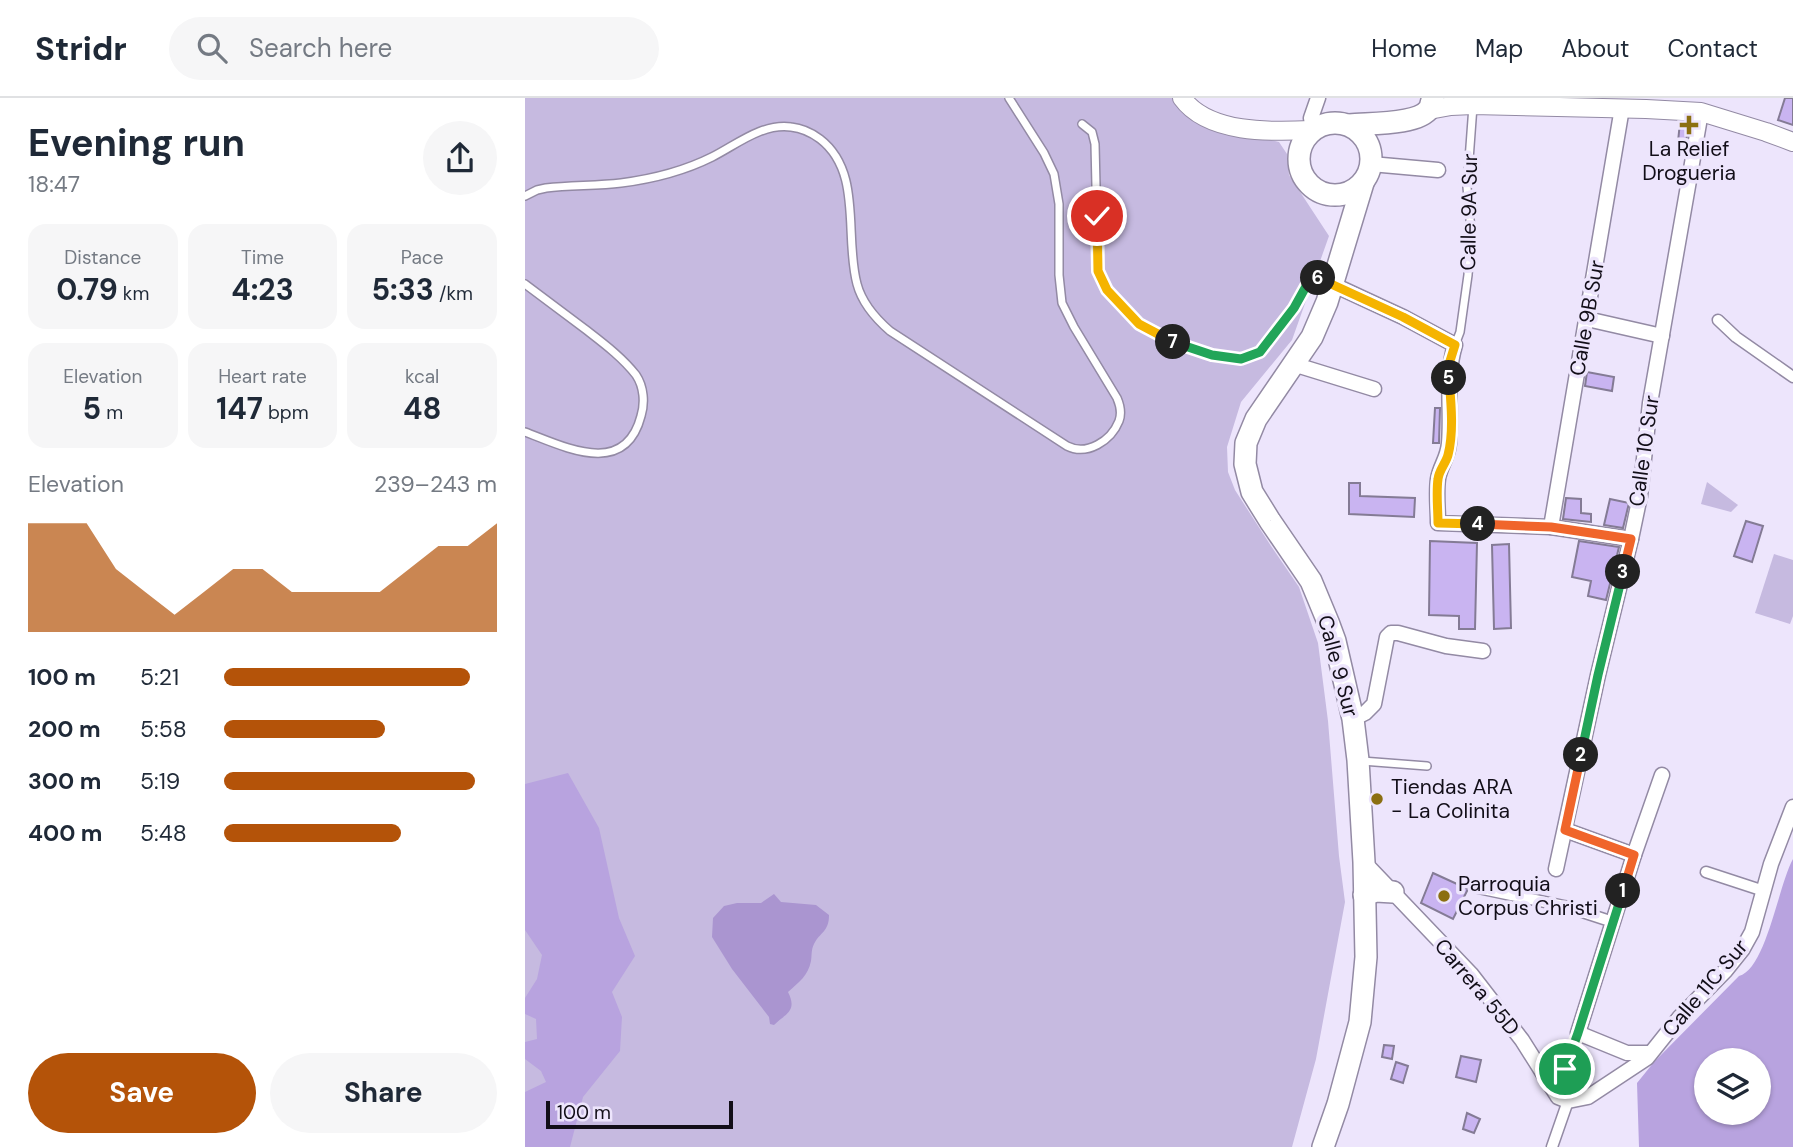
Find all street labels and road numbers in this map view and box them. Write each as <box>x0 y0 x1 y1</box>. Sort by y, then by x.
street label: Calle 9A Sur <box>1454 153 1484 271</box>
street label: Calle 9B Sur <box>1563 258 1611 378</box>
street label: Calle 10 Sur <box>1622 393 1666 508</box>
street label: Calle 9 Sur <box>1311 612 1365 720</box>
street label: Carrera 55D <box>1428 933 1526 1041</box>
street label: Calle 11C Sur <box>1656 933 1754 1043</box>

